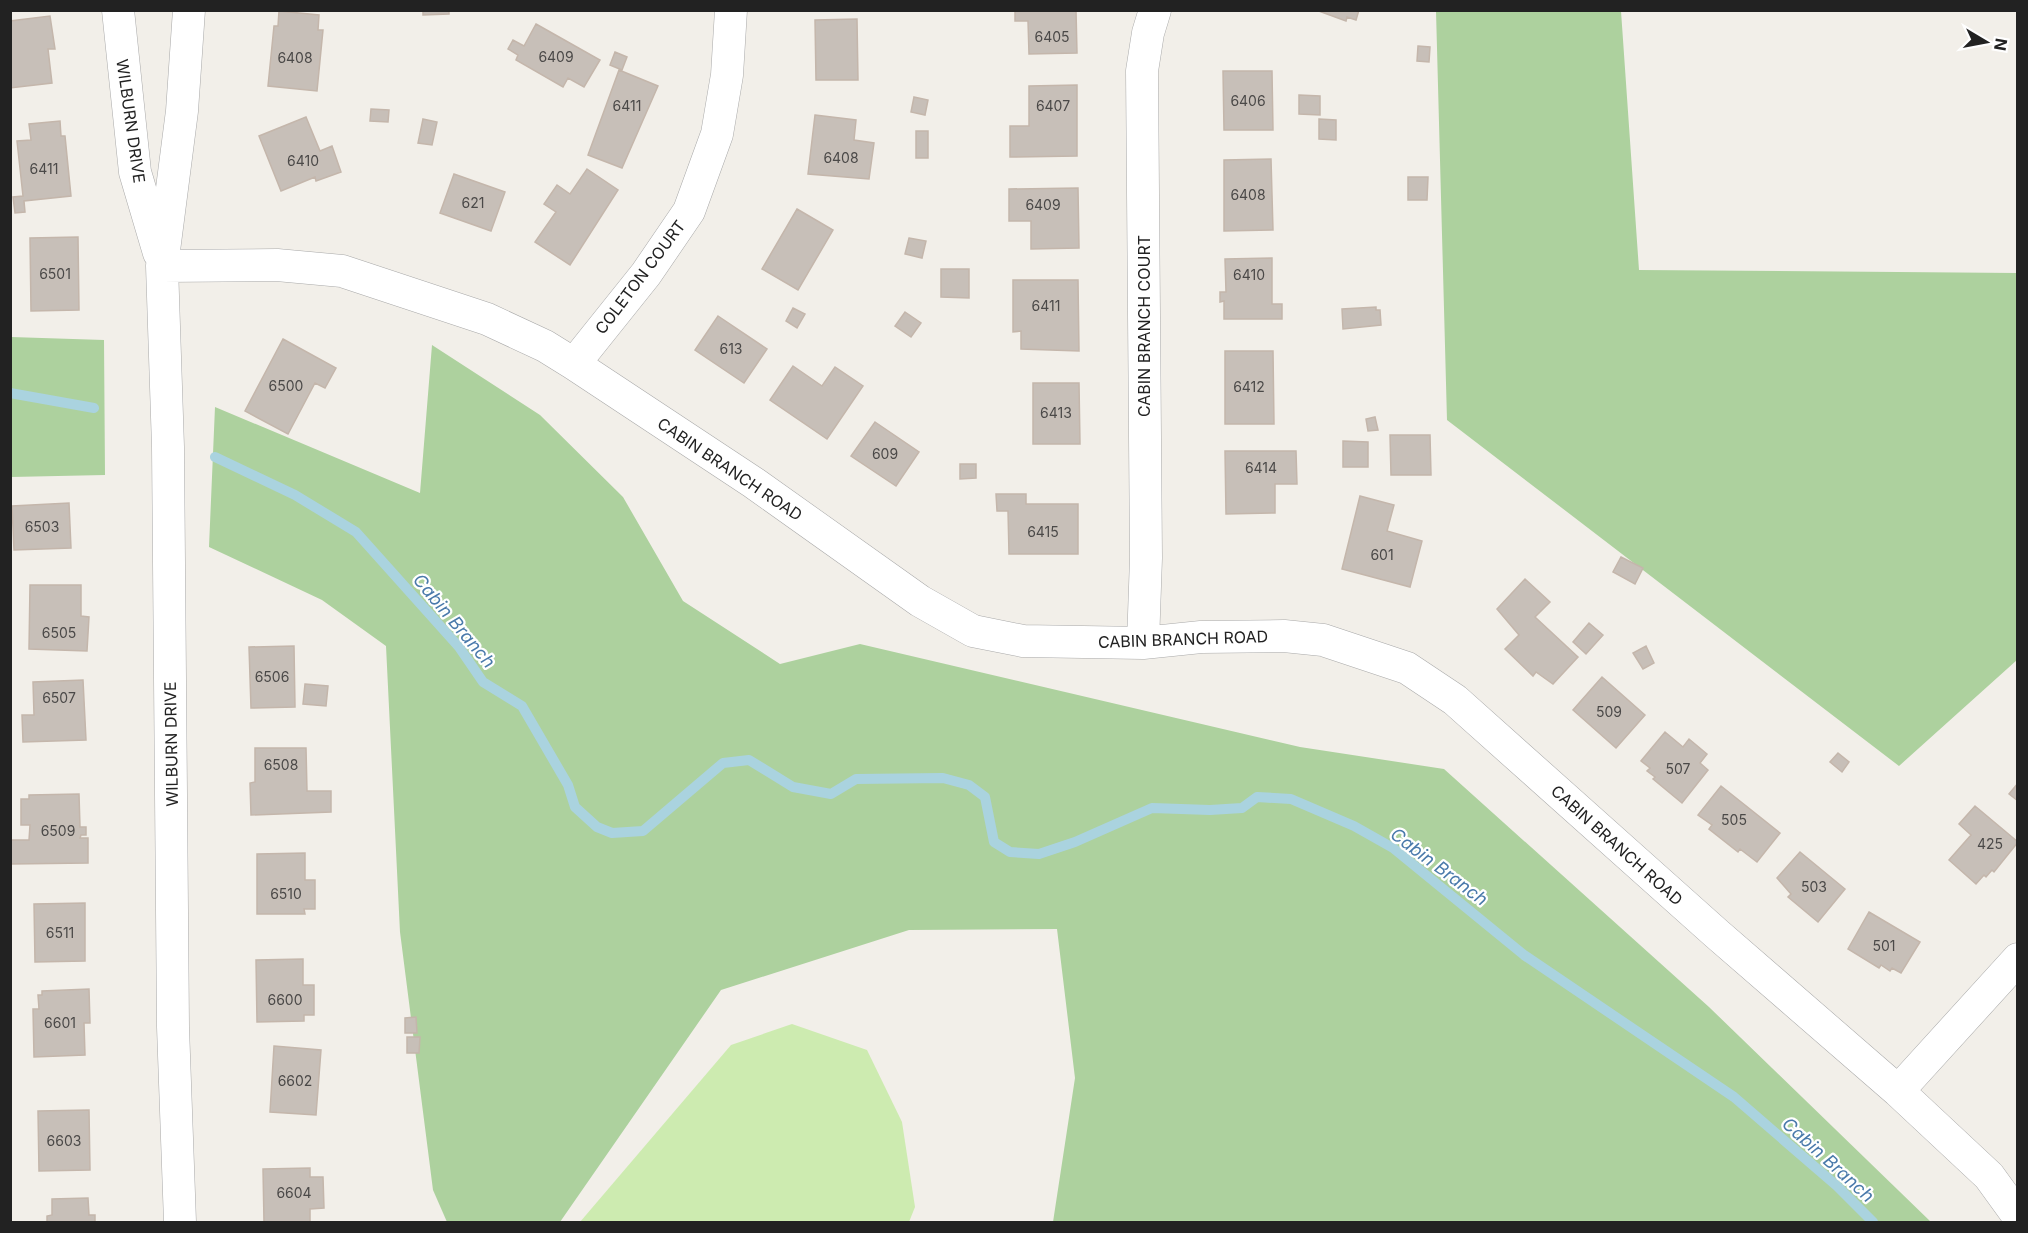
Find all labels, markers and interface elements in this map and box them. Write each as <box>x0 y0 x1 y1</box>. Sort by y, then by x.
north arrow <box>1956 12 2016 72</box>
house number: 6405 <box>1034 28 1070 45</box>
text: N <box>1990 37 2012 52</box>
house number: 6409 <box>538 48 574 65</box>
house number: 6408 <box>277 49 313 66</box>
street label: WILBURN DRIVE <box>112 58 150 184</box>
house number: 6406 <box>1230 92 1266 109</box>
house number: 6411 <box>613 97 641 114</box>
house number: 6407 <box>1036 97 1070 114</box>
house number: 6408 <box>823 149 859 166</box>
house number: 6410 <box>287 152 319 169</box>
house number: 6411 <box>30 160 58 177</box>
house number: 6408 <box>1230 186 1266 203</box>
house number: 621 <box>462 194 484 211</box>
house number: 6409 <box>1025 196 1061 213</box>
street label: COLETON COURT <box>591 216 689 338</box>
street label: CABIN BRANCH COURT <box>1134 235 1154 417</box>
house number: 6501 <box>39 265 71 282</box>
house number: 6410 <box>1233 266 1265 283</box>
house number: 6411 <box>1032 297 1060 314</box>
house number: 613 <box>719 340 743 357</box>
house number: 6500 <box>269 377 303 394</box>
house number: 6412 <box>1233 378 1265 395</box>
house number: 6413 <box>1040 404 1072 421</box>
street label: CABIN BRANCH ROAD <box>654 413 806 525</box>
house number: 609 <box>872 445 898 462</box>
house number: 6414 <box>1245 459 1277 476</box>
house number: 6503 <box>25 518 59 535</box>
house number: 6415 <box>1027 523 1059 540</box>
house number: 601 <box>1370 546 1394 563</box>
water label: Cabin Branch <box>409 569 500 672</box>
house number: 6505 <box>42 624 76 641</box>
street label: CABIN BRANCH ROAD <box>1098 626 1268 652</box>
house number: 6506 <box>255 668 289 685</box>
street label: WILBURN DRIVE <box>160 681 182 807</box>
house number: 6507 <box>42 689 76 706</box>
house number: 509 <box>1596 703 1622 720</box>
house number: 6508 <box>264 756 298 773</box>
house number: 507 <box>1666 760 1691 777</box>
street label: CABIN BRANCH ROAD <box>1547 781 1687 909</box>
house number: 505 <box>1721 811 1747 828</box>
house number: 6509 <box>41 822 75 839</box>
water label: Cabin Branch <box>1387 823 1492 910</box>
house number: 425 <box>1977 835 2003 852</box>
house number: 503 <box>1801 878 1827 895</box>
house number: 6510 <box>270 885 302 902</box>
house number: 6511 <box>46 924 74 941</box>
house number: 501 <box>1872 937 1896 954</box>
house number: 6600 <box>267 991 303 1008</box>
house number: 6601 <box>44 1014 76 1031</box>
house number: 6602 <box>278 1072 312 1089</box>
water label: Cabin Branch <box>1778 1113 1879 1206</box>
house number: 6603 <box>47 1132 81 1149</box>
house number: 6604 <box>276 1184 312 1201</box>

